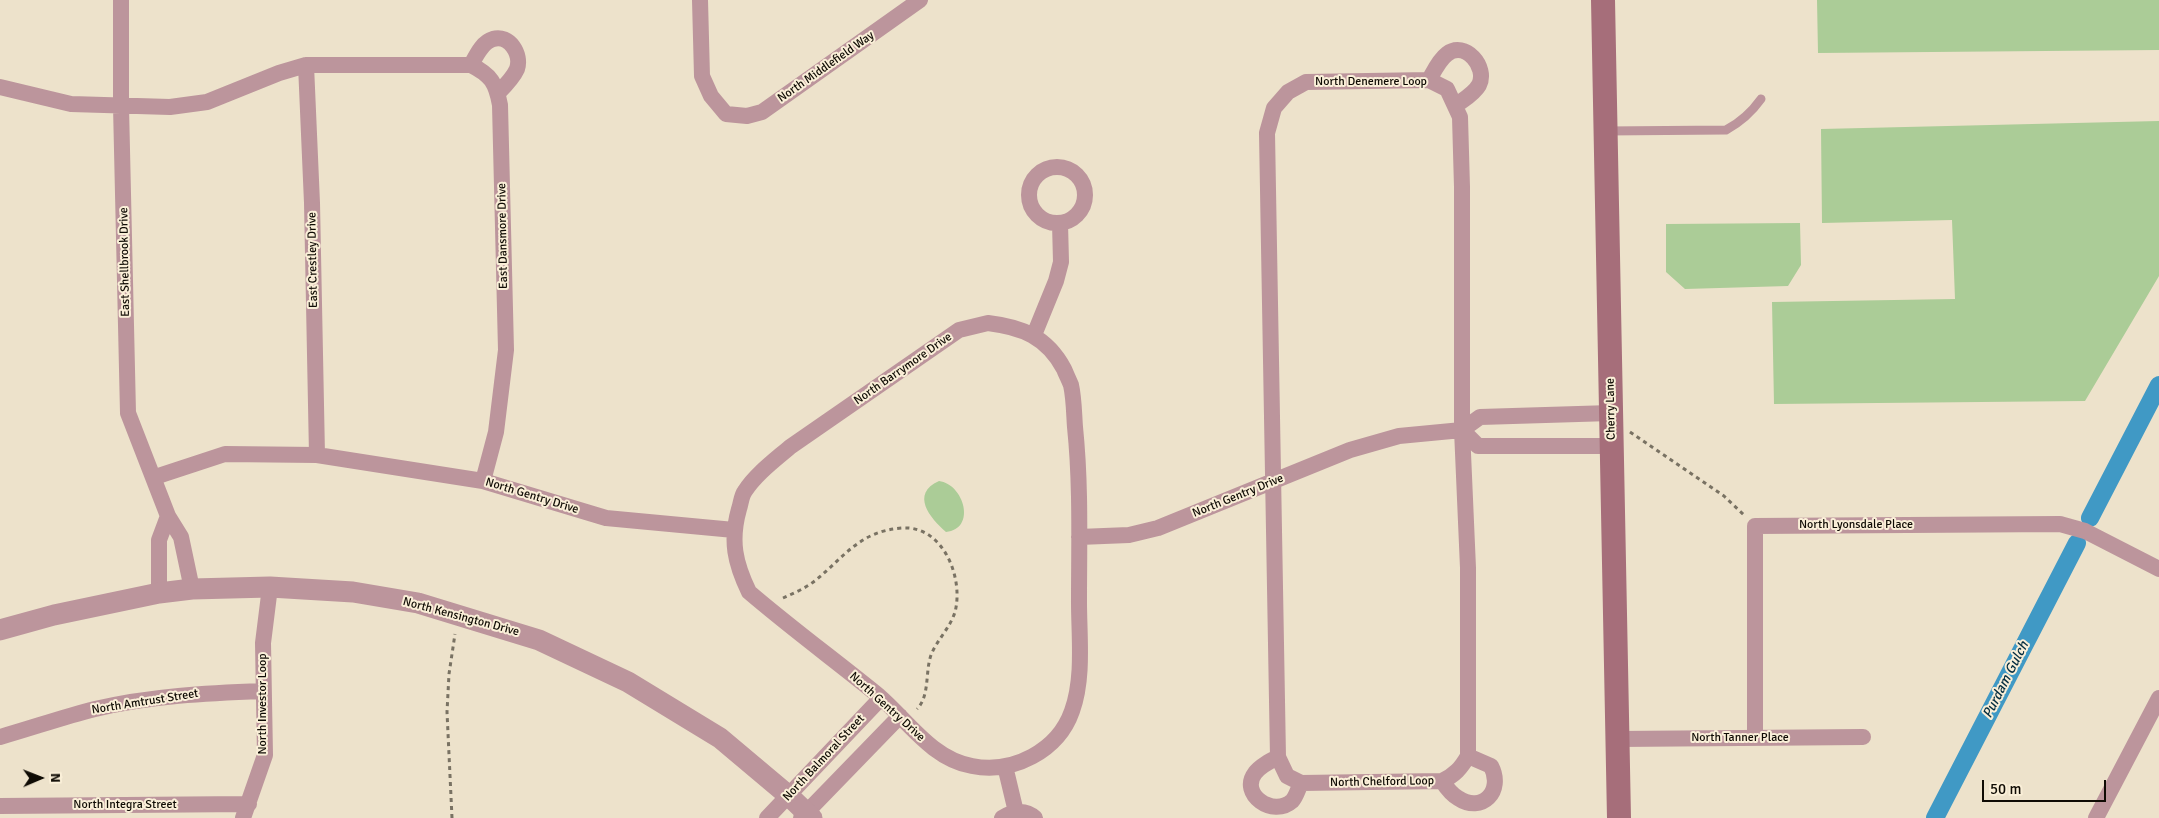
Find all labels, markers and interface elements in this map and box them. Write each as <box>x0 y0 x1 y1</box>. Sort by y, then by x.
street label: North Middlefield Way <box>775 28 877 106</box>
street label: North Denemere Loop <box>1315 75 1427 89</box>
street label: East Dansmore Drive <box>495 183 511 289</box>
street label: East Shellbrook Drive <box>117 207 133 317</box>
street label: East Crestley Drive <box>305 212 321 308</box>
street label: North Barrymore Drive <box>851 330 955 408</box>
street label: Cherry Lane <box>1603 378 1619 440</box>
street label: North Gentry Drive <box>1190 471 1286 521</box>
street label: North Gentry Drive <box>484 475 580 517</box>
street label: North Lyonsdale Place <box>1799 518 1913 532</box>
street label: North Kensington Drive <box>401 595 521 639</box>
water label: Purdam Gulch <box>1979 639 2033 721</box>
street label: North Investor Loop <box>256 653 270 755</box>
street label: North Gentry Drive <box>846 669 928 745</box>
street label: North Amtrust Street <box>91 686 199 718</box>
street label: North Balmoral Street <box>780 712 868 804</box>
street label: North Tanner Place <box>1691 731 1789 745</box>
north arrow <box>15 753 65 803</box>
scale bar <box>1984 770 2108 802</box>
text: N <box>47 773 64 783</box>
street label: North Chelford Loop <box>1330 774 1434 790</box>
text: 50 m <box>1990 780 2021 798</box>
street label: North Integra Street <box>73 798 177 812</box>

